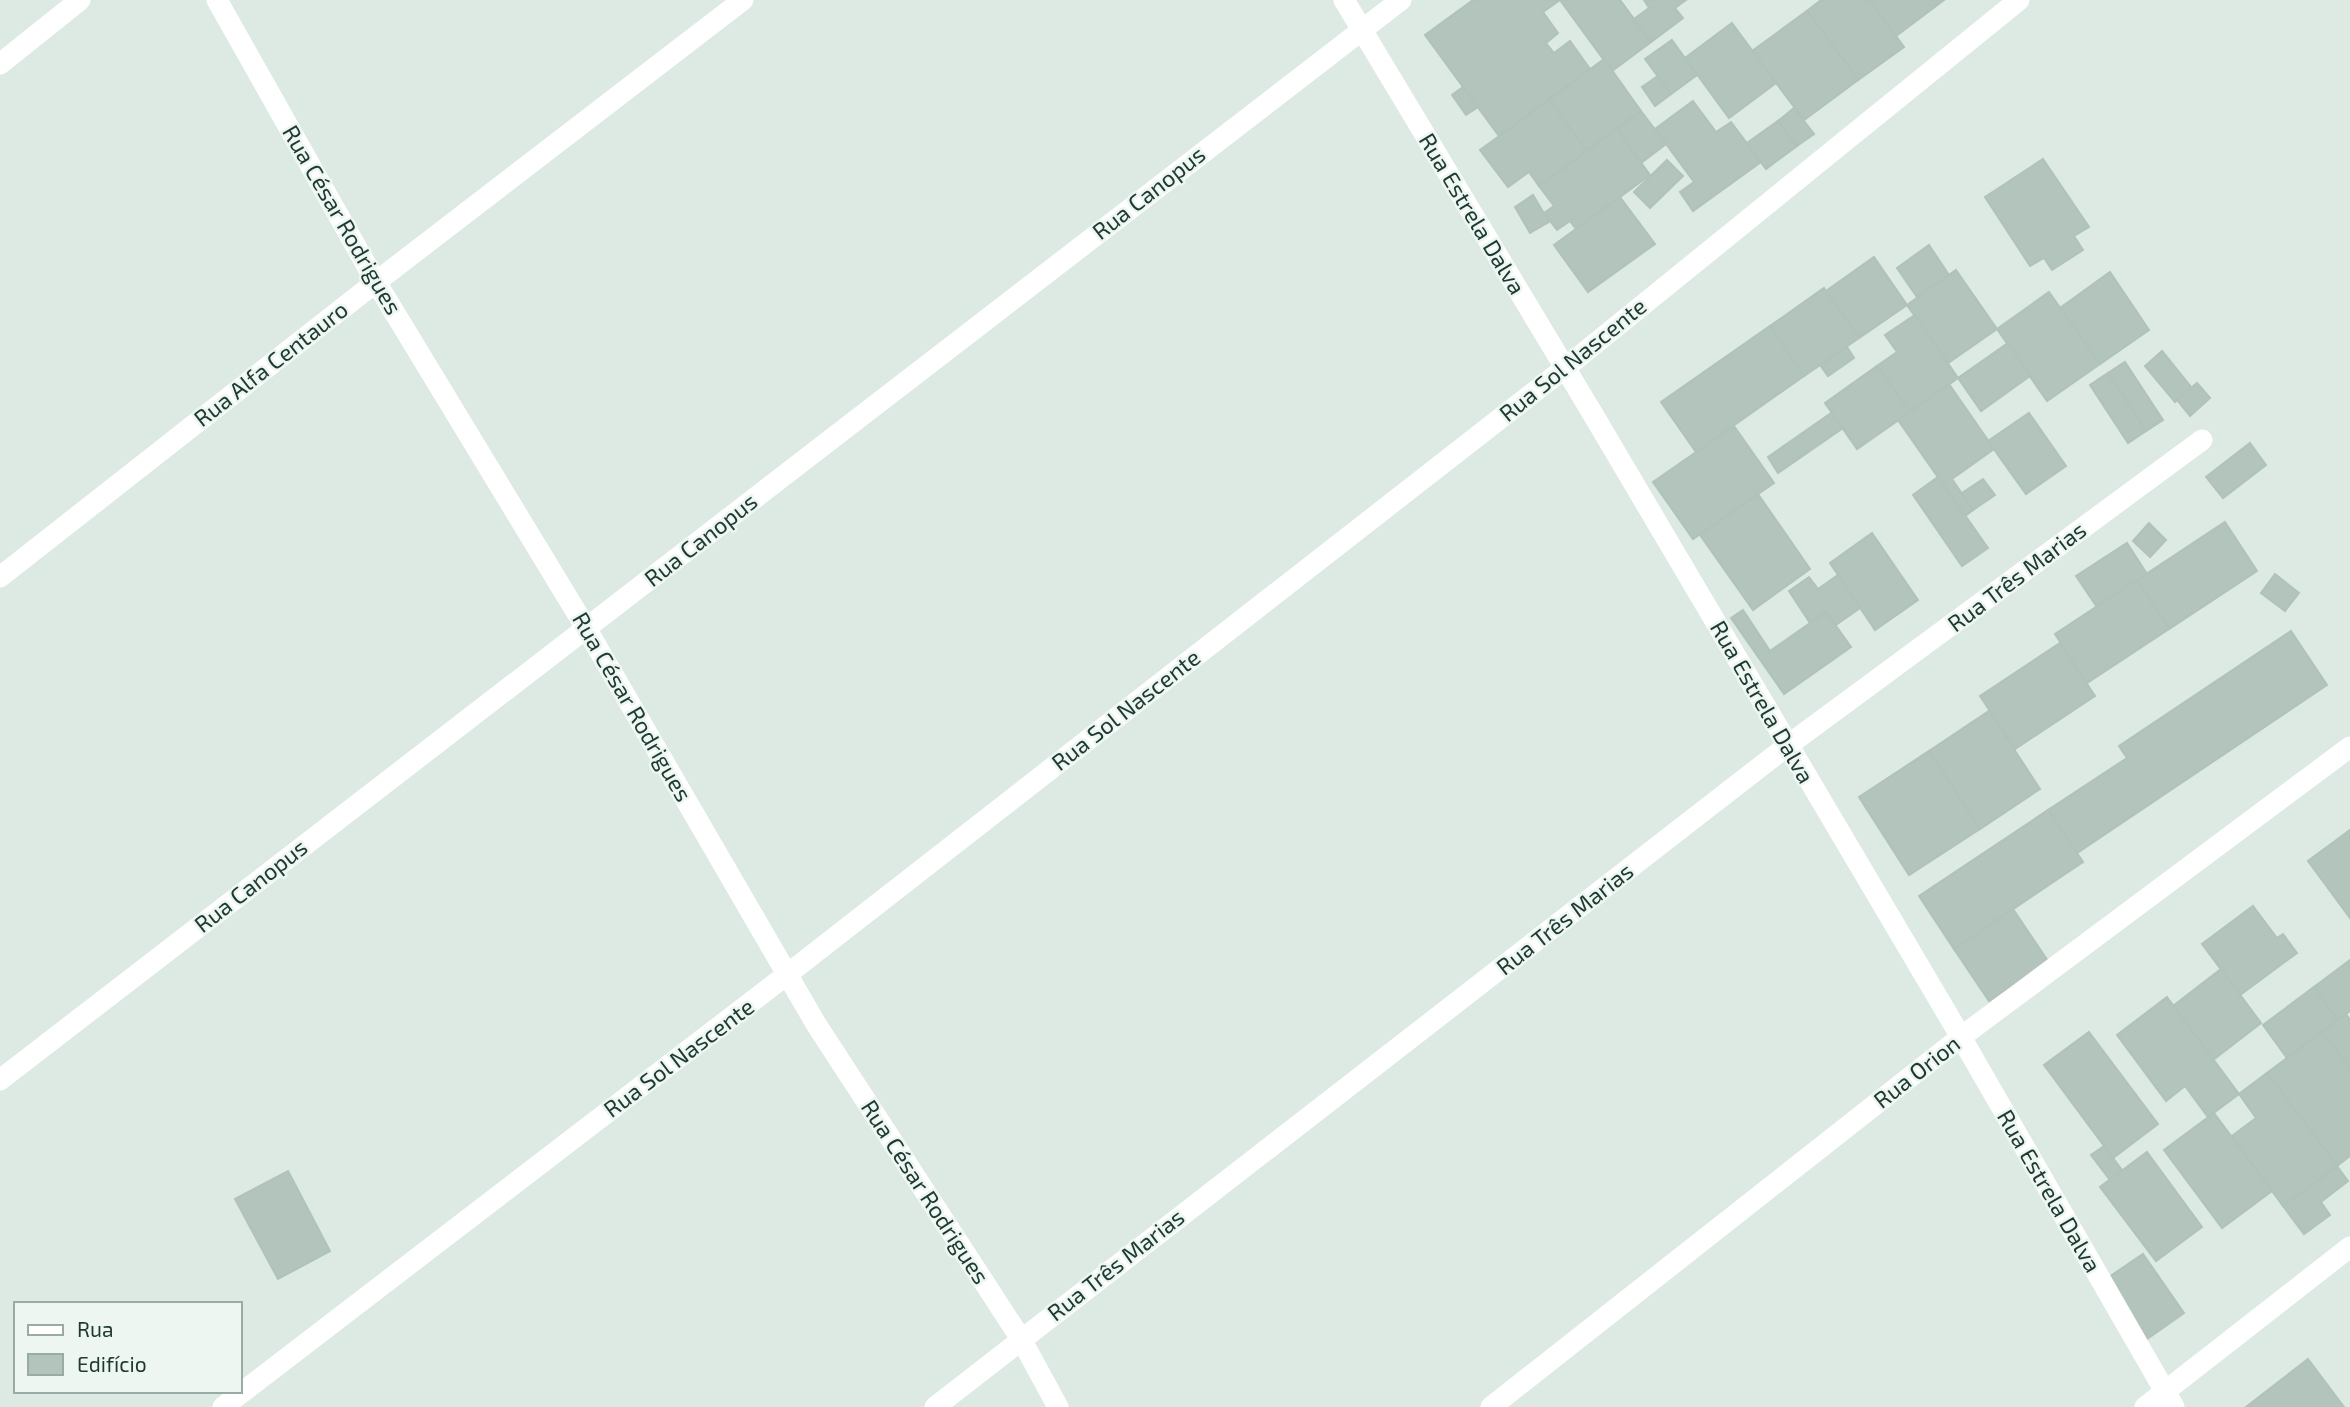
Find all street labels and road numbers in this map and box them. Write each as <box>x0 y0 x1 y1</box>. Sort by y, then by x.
street label: Rua César Rodrigues <box>277 120 408 319</box>
street label: Rua Estrela Dalva <box>1414 128 1532 299</box>
street label: Rua Canopus <box>1086 140 1210 245</box>
street label: Rua Sol Nascente <box>1493 291 1651 427</box>
street label: Rua Alfa Centauro <box>188 294 353 432</box>
street label: Rua Canopus <box>638 487 762 592</box>
street label: Rua Três Marias <box>1942 515 2091 637</box>
street label: Rua César Rodrigues <box>567 607 698 806</box>
street label: Rua Estrela Dalva <box>1705 615 1821 788</box>
street label: Rua Sol Nascente <box>1046 643 1205 776</box>
street label: Rua Canopus <box>188 833 312 938</box>
street label: Rua Três Marias <box>1490 856 1638 980</box>
street label: Rua Sol Nascente <box>598 992 759 1123</box>
street label: Rua Orion <box>1868 1029 1965 1114</box>
street label: Rua César Rodrigues <box>856 1094 996 1289</box>
street label: Rua Estrela Dalva <box>1992 1104 2108 1277</box>
street label: Rua Três Marias <box>1041 1202 1189 1326</box>

